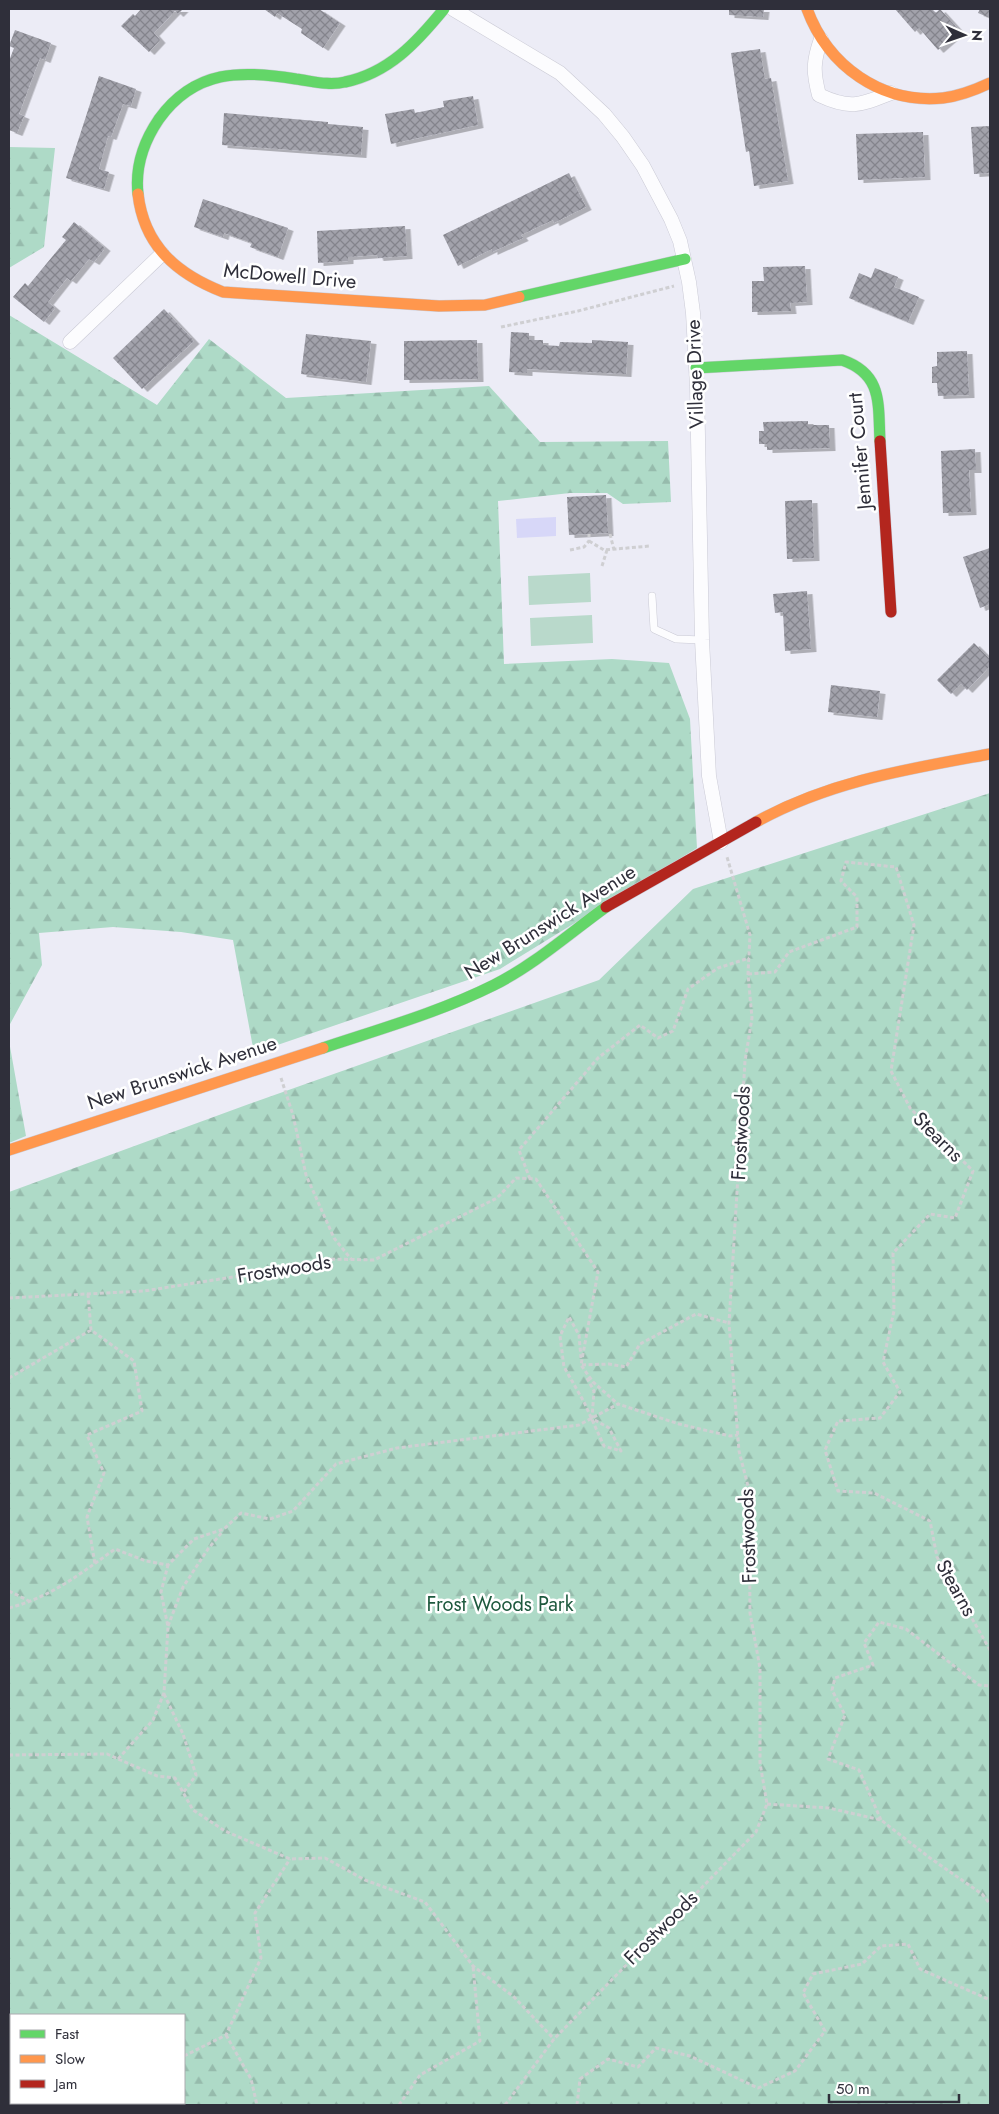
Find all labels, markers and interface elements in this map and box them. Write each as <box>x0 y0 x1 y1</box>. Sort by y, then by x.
north arrow <box>939 10 989 60</box>
text: N <box>967 30 987 41</box>
street label: McDowell Drive <box>222 256 358 296</box>
street label: Village Drive <box>679 319 711 429</box>
street label: Jennifer Court <box>840 391 880 514</box>
street label: New Brunswick Avenue <box>459 857 641 987</box>
street label: New Brunswick Avenue <box>84 1029 280 1117</box>
street label: Frostwoods <box>724 1085 758 1181</box>
street label: Stearns <box>906 1105 970 1169</box>
street label: Frostwoods <box>235 1247 333 1291</box>
street label: Frostwoods <box>732 1488 764 1584</box>
street label: Stearns <box>929 1554 983 1622</box>
park label: Frost Woods Park <box>426 1590 574 1619</box>
street label: Frostwoods <box>617 1884 705 1972</box>
legend <box>10 2014 185 2104</box>
text: Fast <box>55 2023 79 2045</box>
text: Slow <box>55 2048 86 2070</box>
scale bar <box>829 2072 959 2104</box>
text: Jam <box>53 2073 78 2095</box>
text: 50 m <box>836 2078 870 2100</box>

